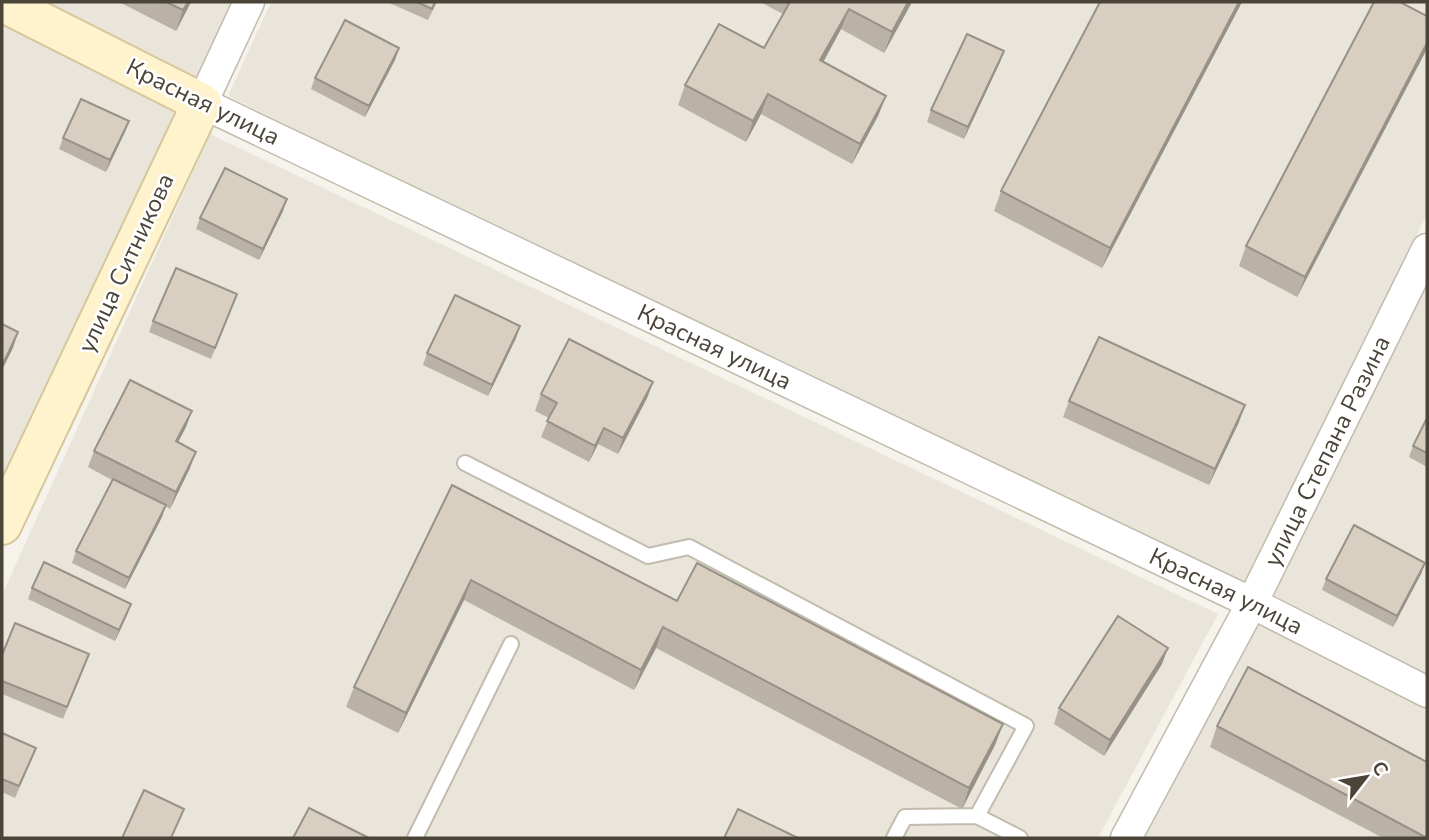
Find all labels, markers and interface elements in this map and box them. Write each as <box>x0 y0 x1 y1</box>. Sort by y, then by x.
street label: Красная улица <box>121 51 285 153</box>
street label: улица Ситникова <box>70 168 182 358</box>
street label: Красная улица <box>632 297 797 397</box>
street label: улица Степана Разина <box>1256 330 1398 572</box>
street label: Красная улица <box>1144 540 1308 642</box>
north arrow <box>1331 742 1401 812</box>
text: С <box>1365 757 1394 781</box>

